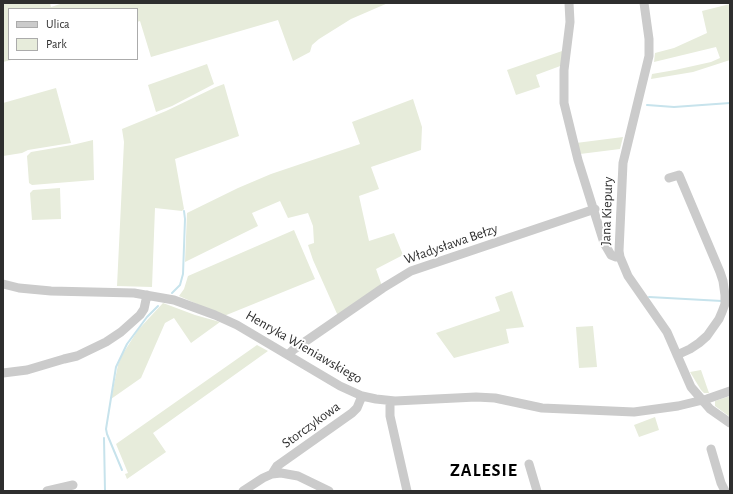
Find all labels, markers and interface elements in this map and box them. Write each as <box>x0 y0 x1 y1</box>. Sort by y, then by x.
legend <box>8 8 138 60</box>
text: Ulica <box>46 18 69 30</box>
text: Park <box>46 38 67 50</box>
street label: Jana Kiepury <box>597 176 617 246</box>
street label: Władysława Bełzy <box>402 220 500 268</box>
street label: Henryka Wieniawskiego <box>243 307 365 387</box>
street label: Storczykowa <box>279 398 343 452</box>
district label: ZALESIE <box>450 460 518 482</box>

